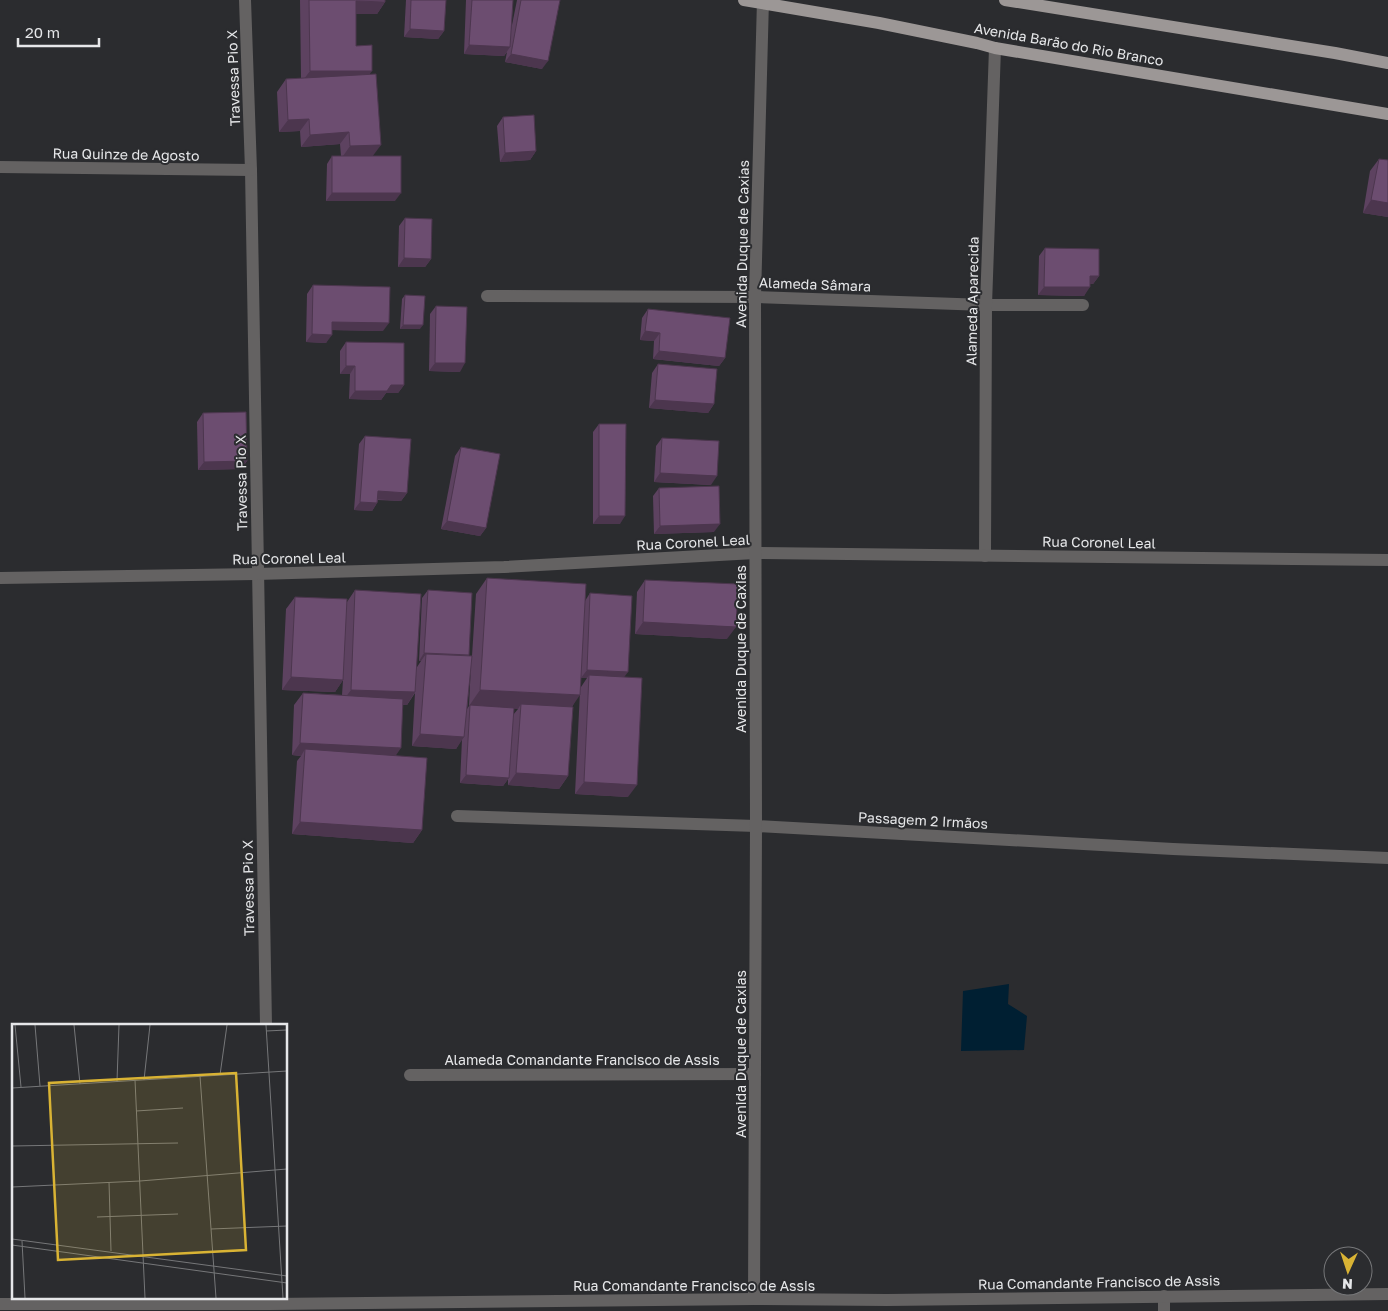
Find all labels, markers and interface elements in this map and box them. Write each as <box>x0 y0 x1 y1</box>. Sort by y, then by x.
scale bar <box>18 15 99 47</box>
street label: Avenida Barão do Rio Branco <box>973 19 1165 69</box>
text: 20 m <box>25 23 60 41</box>
street label: Travessa Pio X <box>223 30 243 126</box>
street label: Rua Quinze de Agosto <box>52 144 200 164</box>
street label: Avenida Duque de Caxias <box>732 160 752 328</box>
street label: Alameda Aparecida <box>962 236 982 366</box>
street label: Alameda Sâmara <box>759 274 871 294</box>
street label: Travessa Pio X <box>232 435 250 531</box>
street label: Rua Coronel Leal <box>636 531 750 553</box>
street label: Rua Coronel Leal <box>1042 533 1156 551</box>
street label: Rua Coronel Leal <box>232 549 346 567</box>
street label: Avenida Duque de Caxias <box>732 565 749 733</box>
street label: Passagem 2 Irmãos <box>858 808 988 832</box>
street label: Travessa Pio X <box>239 840 257 936</box>
street label: Avenida Duque de Caxias <box>732 970 749 1138</box>
inset map <box>12 1024 288 1298</box>
street label: Alameda Comandante Francisco de Assis <box>444 1051 720 1068</box>
north arrow <box>1323 1246 1373 1296</box>
street label: Rua Comandante Francisco de Assis <box>978 1271 1220 1293</box>
text: N <box>1342 1276 1353 1293</box>
street label: Rua Comandante Francisco de Assis <box>573 1277 815 1294</box>

